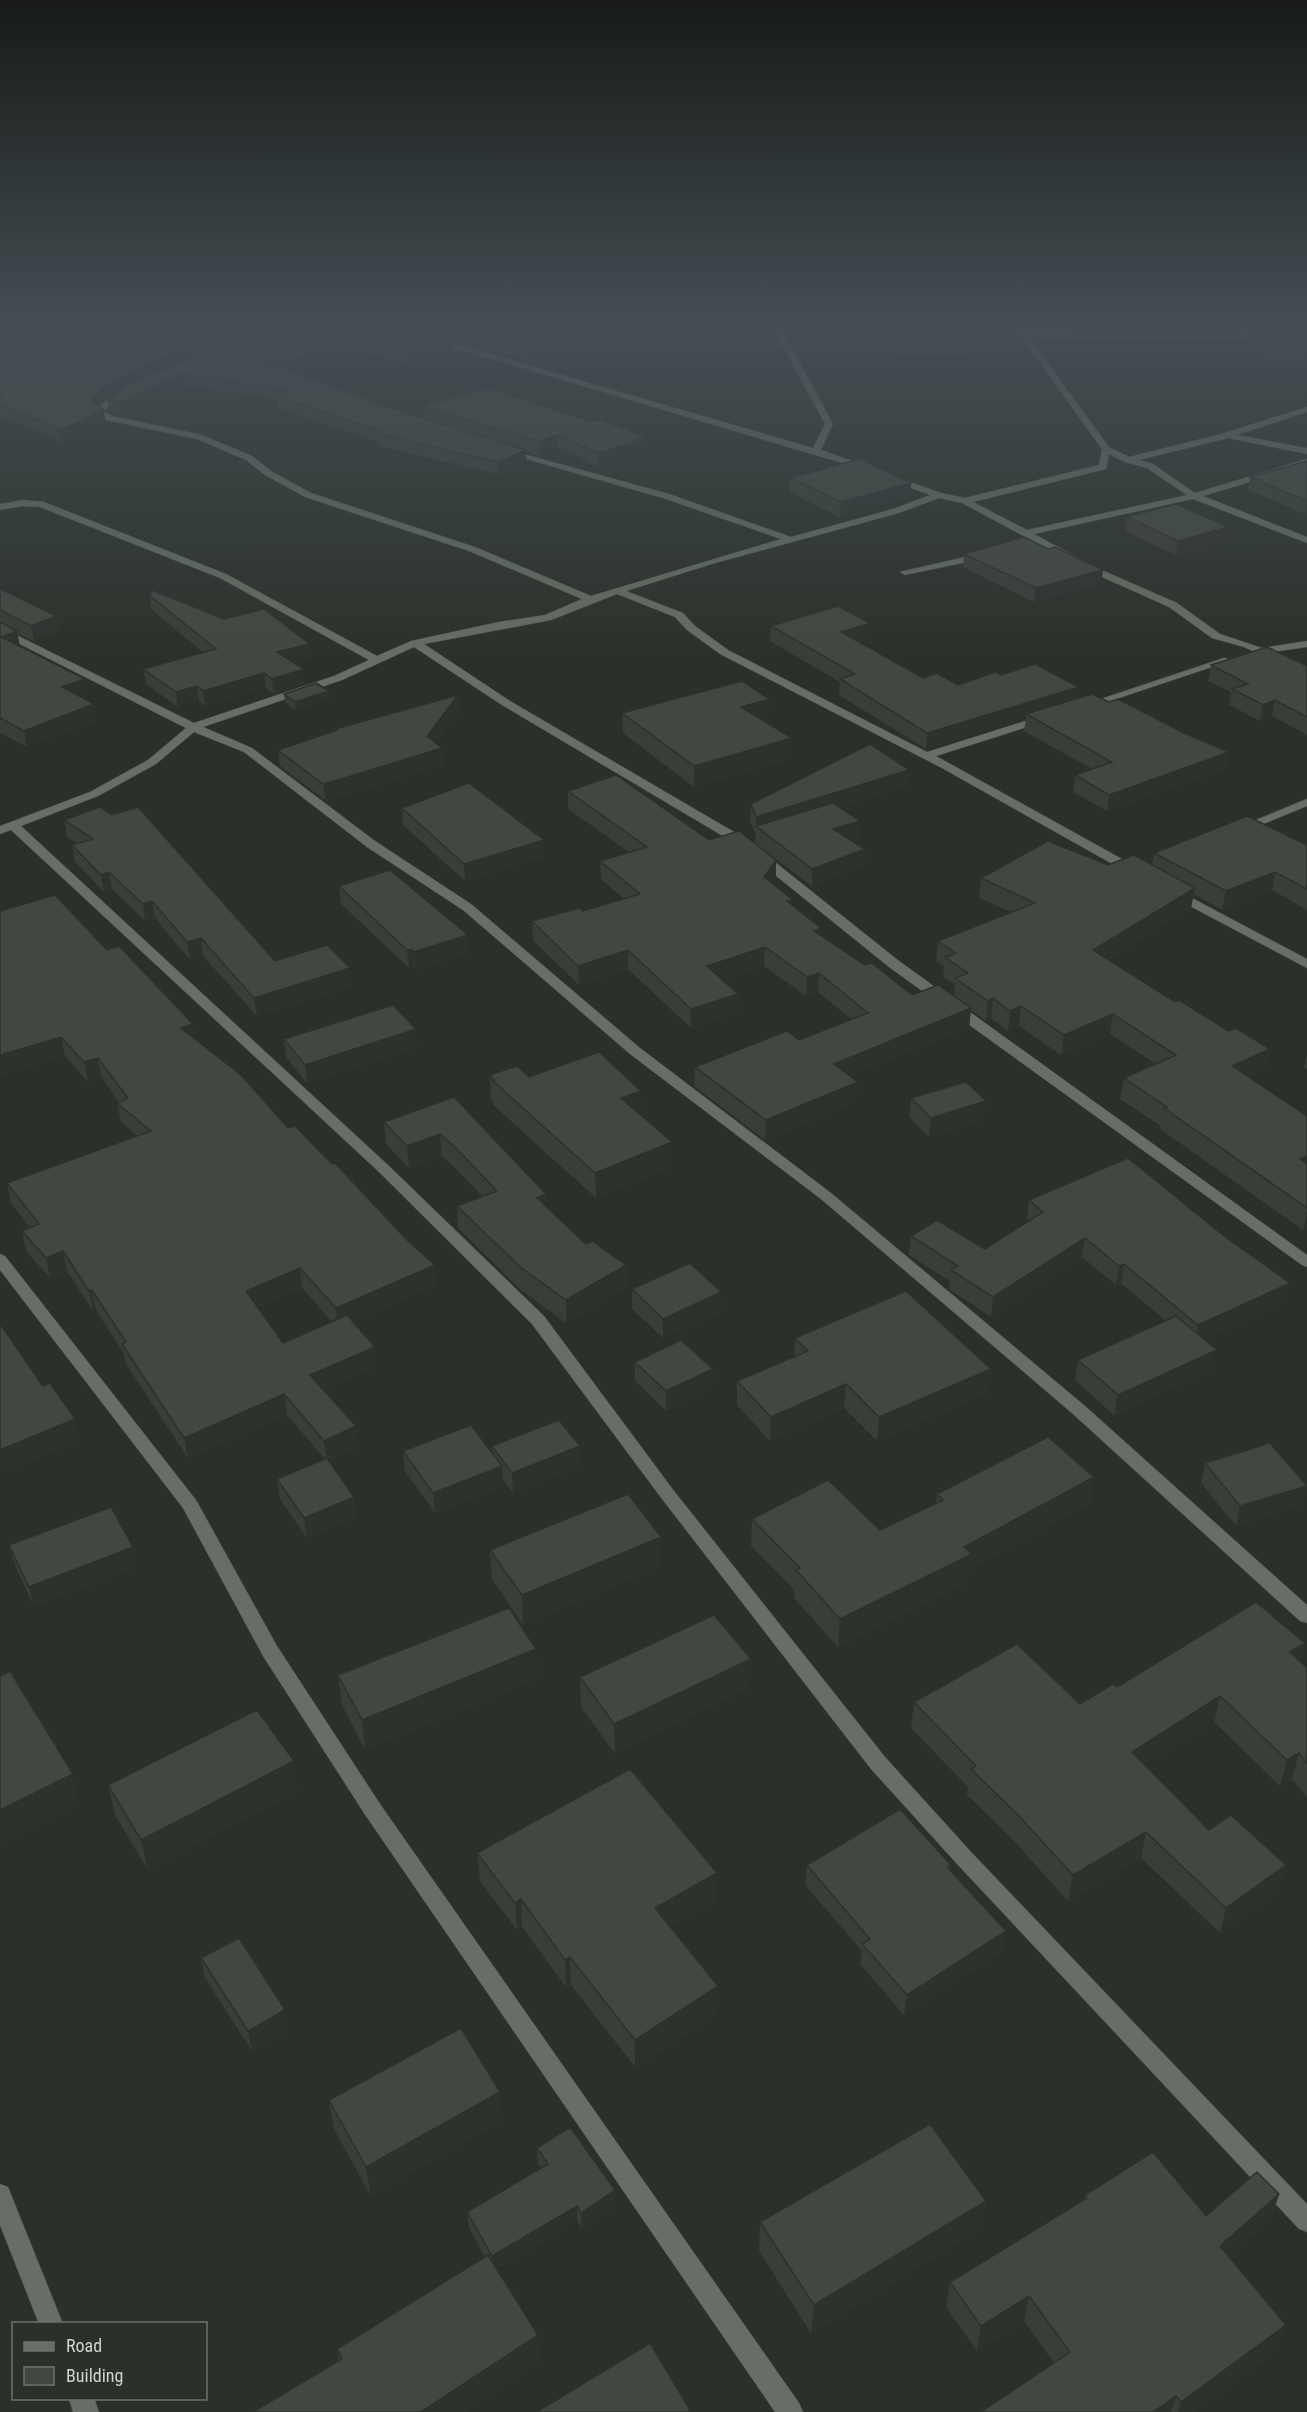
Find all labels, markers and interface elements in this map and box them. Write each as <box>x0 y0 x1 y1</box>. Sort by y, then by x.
legend <box>12 2322 207 2400</box>
text: Road <box>66 2335 102 2356</box>
text: Building <box>66 2365 123 2386</box>

